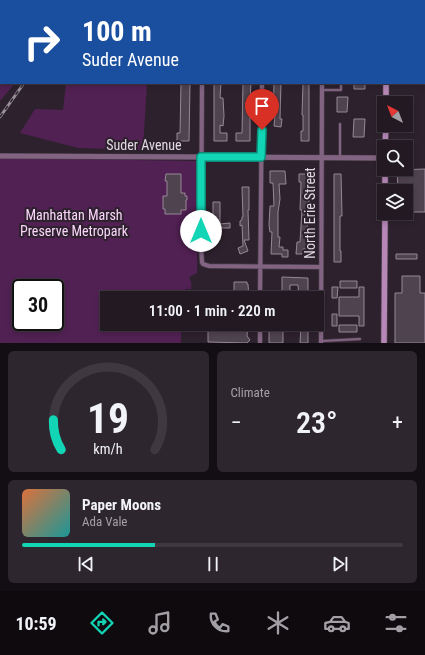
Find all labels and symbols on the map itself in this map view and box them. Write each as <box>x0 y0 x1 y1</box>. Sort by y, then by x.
pin <box>245 89 279 130</box>
north arrow <box>377 96 413 132</box>
street label: Suder Avenue <box>106 137 182 153</box>
street label: North Erie Street <box>302 167 318 259</box>
park label: Manhattan Marsh Preserve Metropark <box>20 207 129 239</box>
position arrow <box>180 210 222 252</box>
speed limit sign: 30 <box>12 279 64 331</box>

